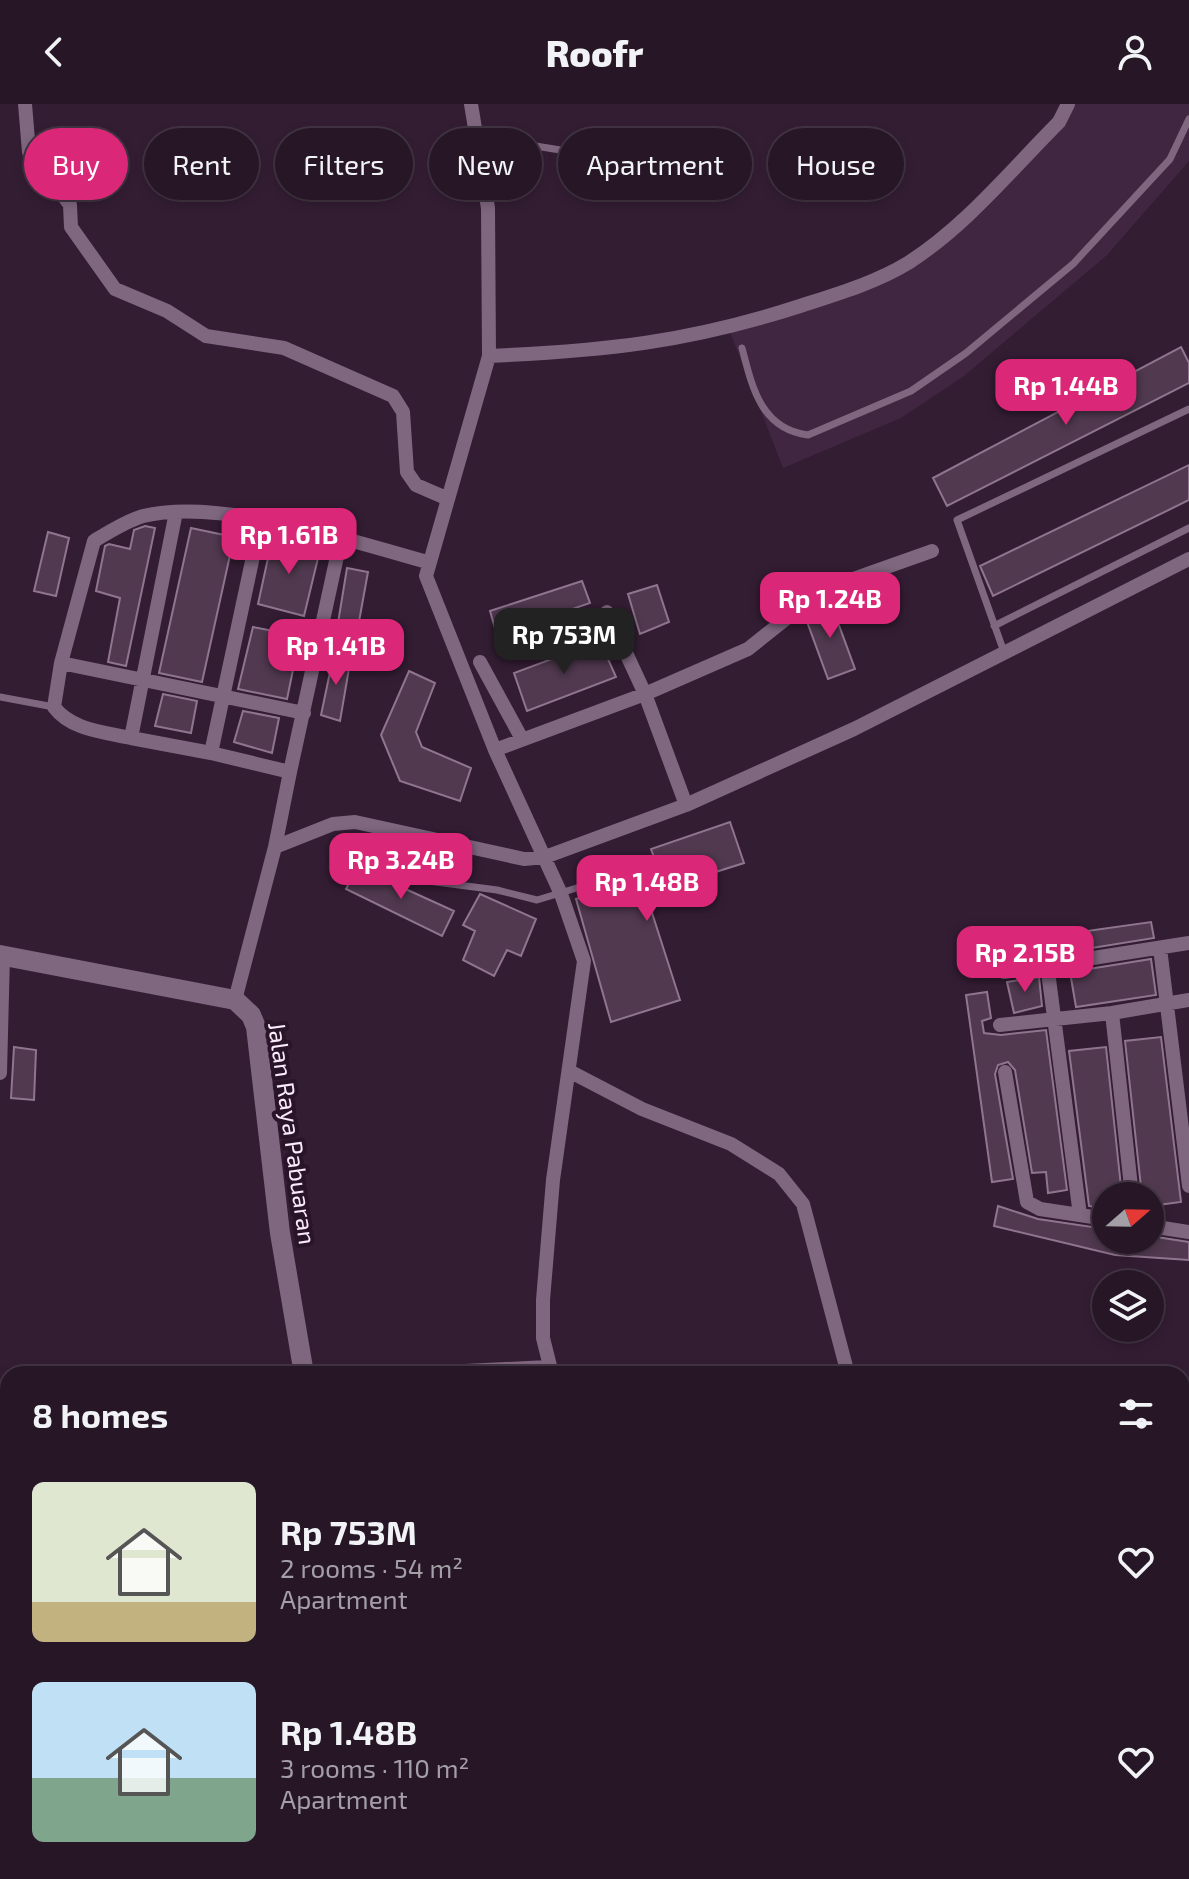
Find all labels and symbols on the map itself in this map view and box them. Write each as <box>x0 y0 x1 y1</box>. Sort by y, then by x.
pin: Rp 1.44B <box>983 359 1149 427</box>
pin: Rp 1.61B <box>206 508 372 576</box>
pin: Rp 1.24B <box>747 572 913 640</box>
pin: Rp 753M <box>490 608 638 676</box>
pin: Rp 1.41B <box>253 619 419 687</box>
pin: Rp 3.24B <box>318 833 484 901</box>
pin: Rp 1.48B <box>564 855 730 923</box>
pin: Rp 2.15B <box>942 926 1108 994</box>
street label: Jalan Raya Pabuaran <box>263 1020 323 1246</box>
north arrow <box>1092 1182 1164 1254</box>

